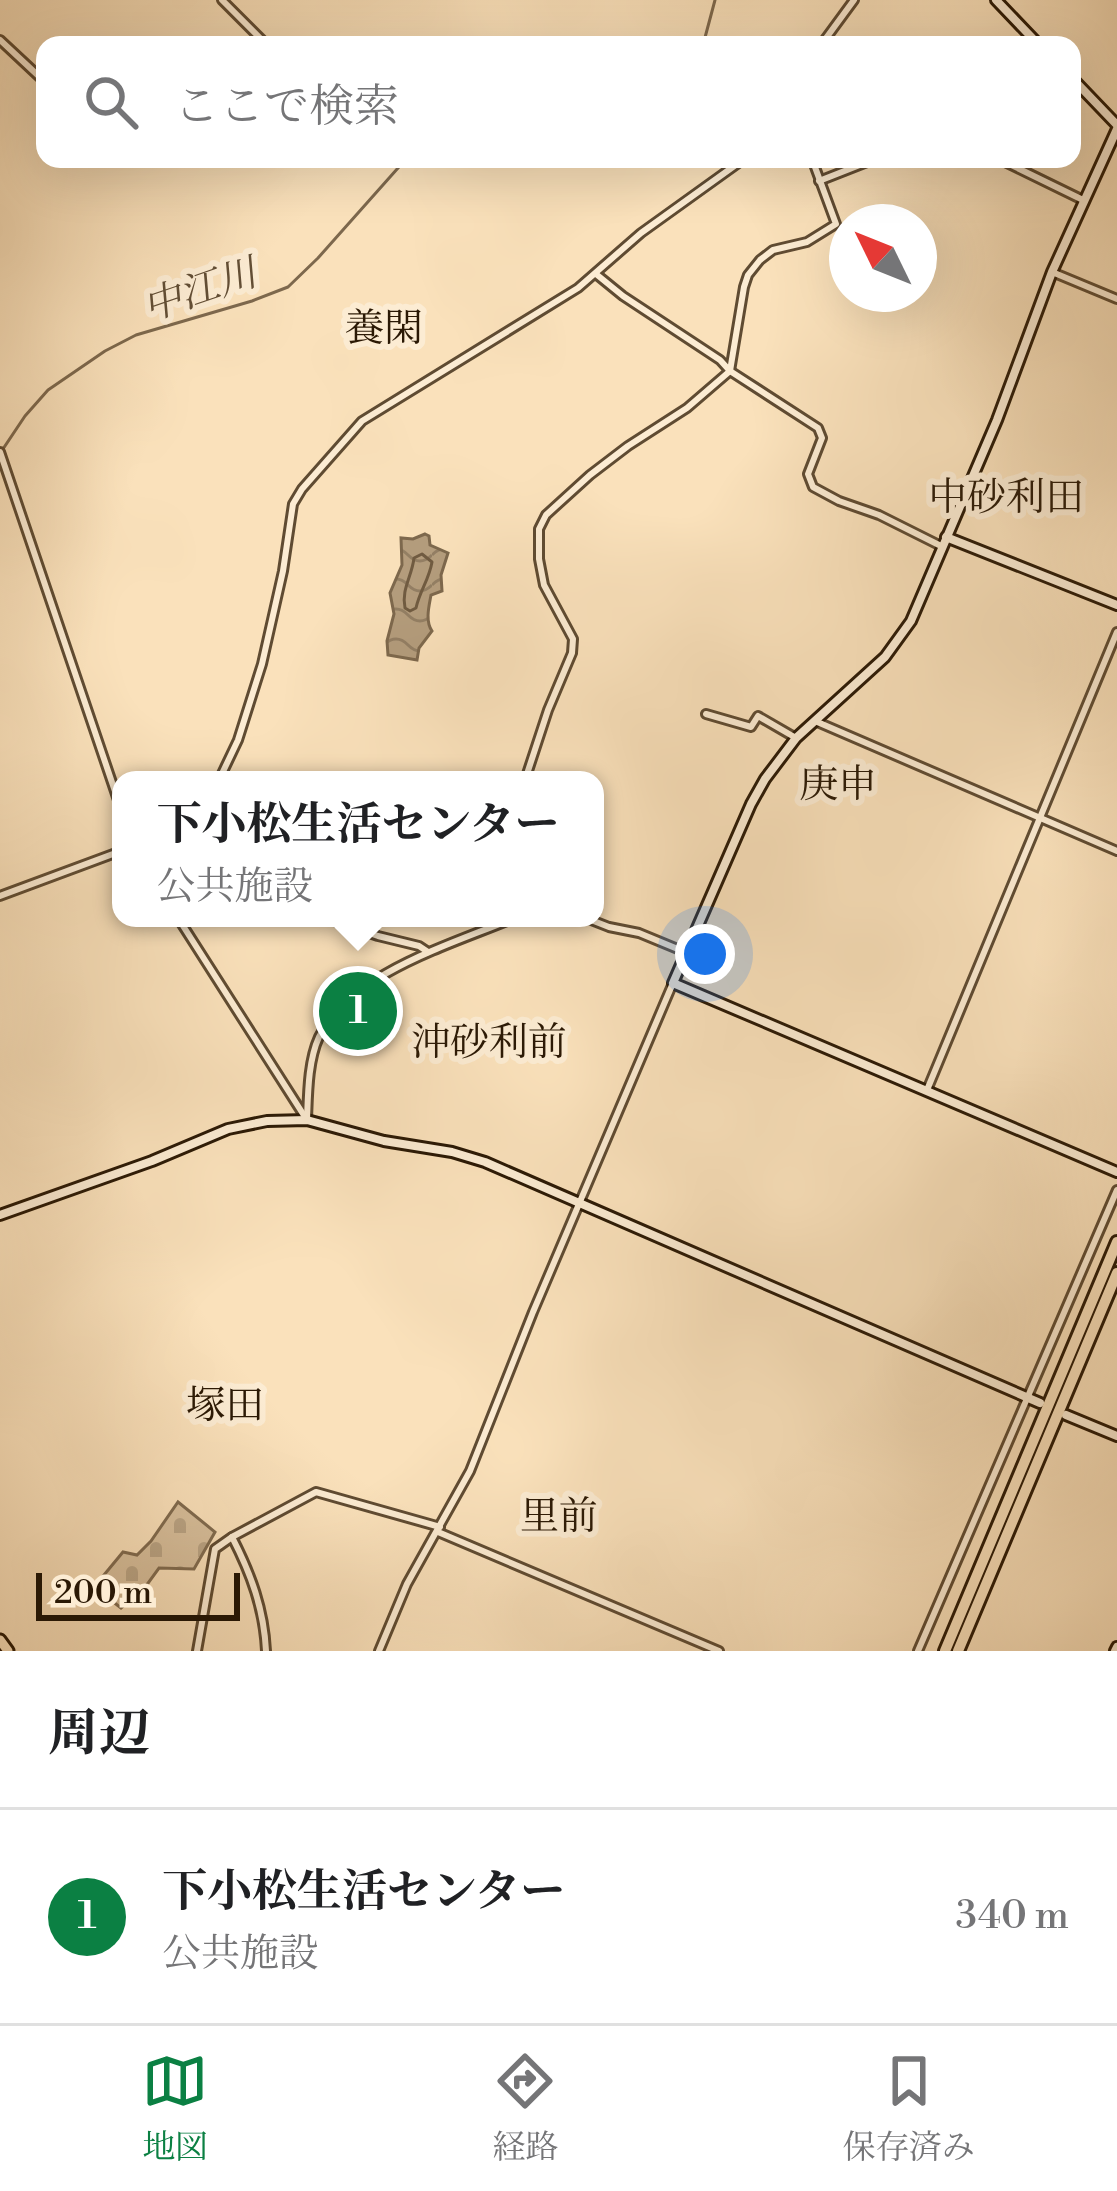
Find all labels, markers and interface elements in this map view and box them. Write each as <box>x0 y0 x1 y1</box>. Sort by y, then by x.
search box <box>36 36 1081 168</box>
icon: search <box>78 69 144 135</box>
text: ここで検索 <box>174 79 399 136</box>
north arrow <box>829 204 937 312</box>
water label: 中江川 <box>137 248 267 334</box>
district label: 養閑 <box>345 305 423 354</box>
district label: 中砂利田 <box>928 474 1084 523</box>
district label: 庚申 <box>799 761 877 810</box>
popup <box>112 771 604 927</box>
text: 下小松生活センター <box>156 797 560 854</box>
text: 公共施設 <box>156 863 312 912</box>
your location <box>675 924 735 984</box>
pin: 1 <box>319 966 397 1056</box>
district label: 沖砂利前 <box>411 1019 567 1068</box>
district label: 塚田 <box>186 1382 264 1431</box>
district label: 里前 <box>520 1493 598 1542</box>
scale bar <box>36 1567 240 1620</box>
text: 200 m <box>54 1573 152 1614</box>
text: 周辺 <box>48 1703 150 1767</box>
text: 下小松生活センター <box>162 1864 565 1921</box>
text: 1 <box>78 1892 96 1941</box>
text: 340 m <box>956 1892 1069 1941</box>
text: 公共施設 <box>162 1930 318 1979</box>
tab: 地図 <box>142 2048 208 2169</box>
tab: 経路 <box>492 2048 558 2169</box>
tab: 保存済み <box>843 2048 975 2169</box>

